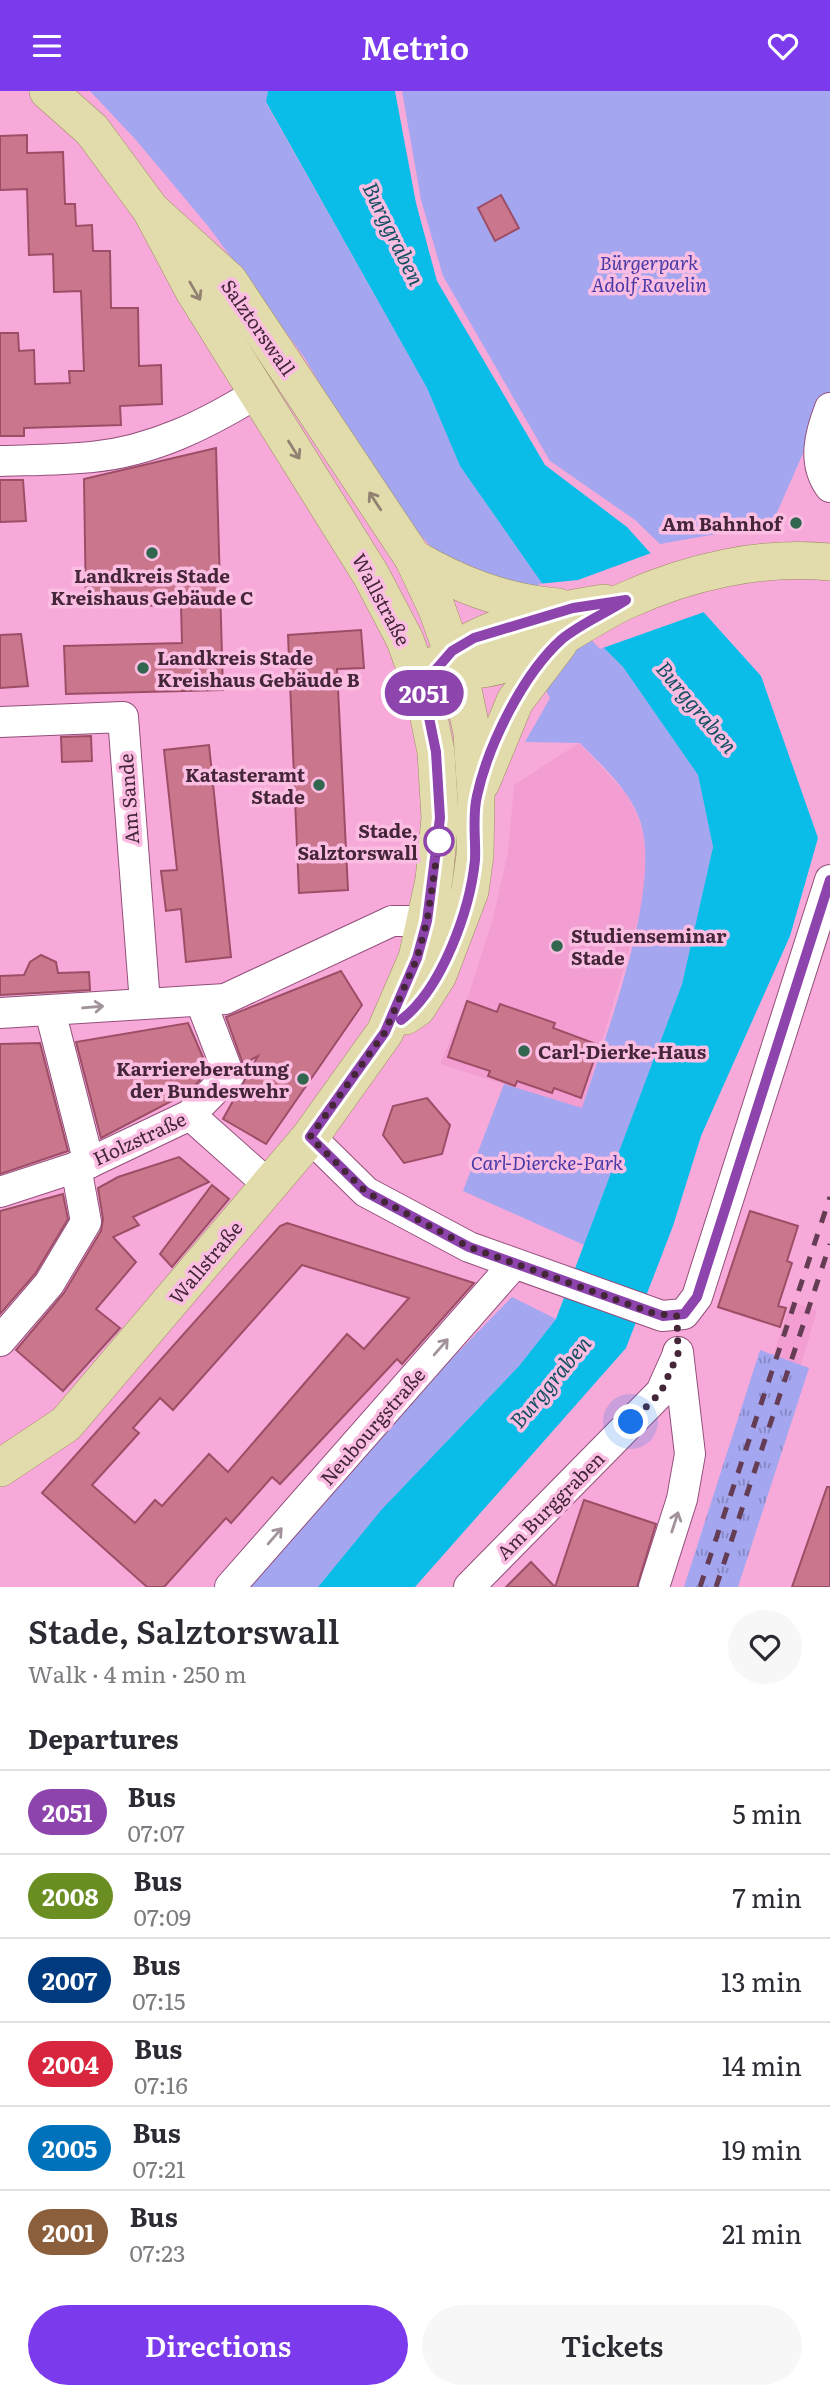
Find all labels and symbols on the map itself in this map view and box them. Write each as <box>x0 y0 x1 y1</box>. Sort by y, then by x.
water label: Burggraben <box>357 176 434 291</box>
park label: Bürgerpark Adolf Ravelin <box>591 248 708 298</box>
street label: Salztorswall <box>215 273 303 381</box>
one-way arrow <box>188 281 202 301</box>
one-way arrow <box>287 440 301 460</box>
one-way arrow <box>368 491 382 511</box>
place label: Am Bahnhof <box>662 509 784 537</box>
marker: Am Bahnhof <box>788 515 804 531</box>
marker: Landkreis Stade Kreishaus Gebäude C <box>144 545 160 561</box>
street label: Wallstraße <box>346 548 418 650</box>
place label: Landkreis Stade Kreishaus Gebäude C <box>51 561 254 611</box>
place label: Landkreis Stade Kreishaus Gebäude B <box>157 643 360 693</box>
water label: Burggraben <box>650 653 746 759</box>
marker: Landkreis Stade Kreishaus Gebäude B <box>135 660 151 676</box>
line badge: 2051 <box>375 670 473 716</box>
street label: Am Sande <box>111 753 145 845</box>
place label: Katasteramt Stade <box>185 760 306 810</box>
marker: Katasteramt Stade <box>311 777 327 793</box>
place label: Stade, Salztorswall <box>297 816 418 866</box>
marker: Stade, Salztorswall <box>424 826 454 856</box>
place label: Studienseminar Stade <box>571 921 727 971</box>
marker: Studienseminar Stade <box>549 938 565 954</box>
one-way arrow <box>81 1000 103 1013</box>
place label: Carl-Dierke-Haus <box>538 1037 706 1065</box>
marker: Carl-Dierke-Haus <box>516 1043 532 1059</box>
place label: Karriereberatung der Bundeswehr <box>116 1054 290 1104</box>
marker: Karriereberatung der Bundeswehr <box>295 1071 311 1087</box>
street label: Holzstraße <box>88 1104 190 1172</box>
park label: Carl-Diercke-Park <box>471 1148 624 1176</box>
street label: Wallstraße <box>162 1214 248 1310</box>
water label: Burggraben <box>501 1328 597 1434</box>
one-way arrow <box>433 1339 450 1356</box>
street label: Neubourgstraße <box>313 1361 431 1491</box>
your location <box>613 1404 648 1439</box>
street label: Am Burggraben <box>490 1445 610 1565</box>
one-way arrow <box>669 1511 682 1533</box>
one-way arrow <box>267 1527 283 1545</box>

